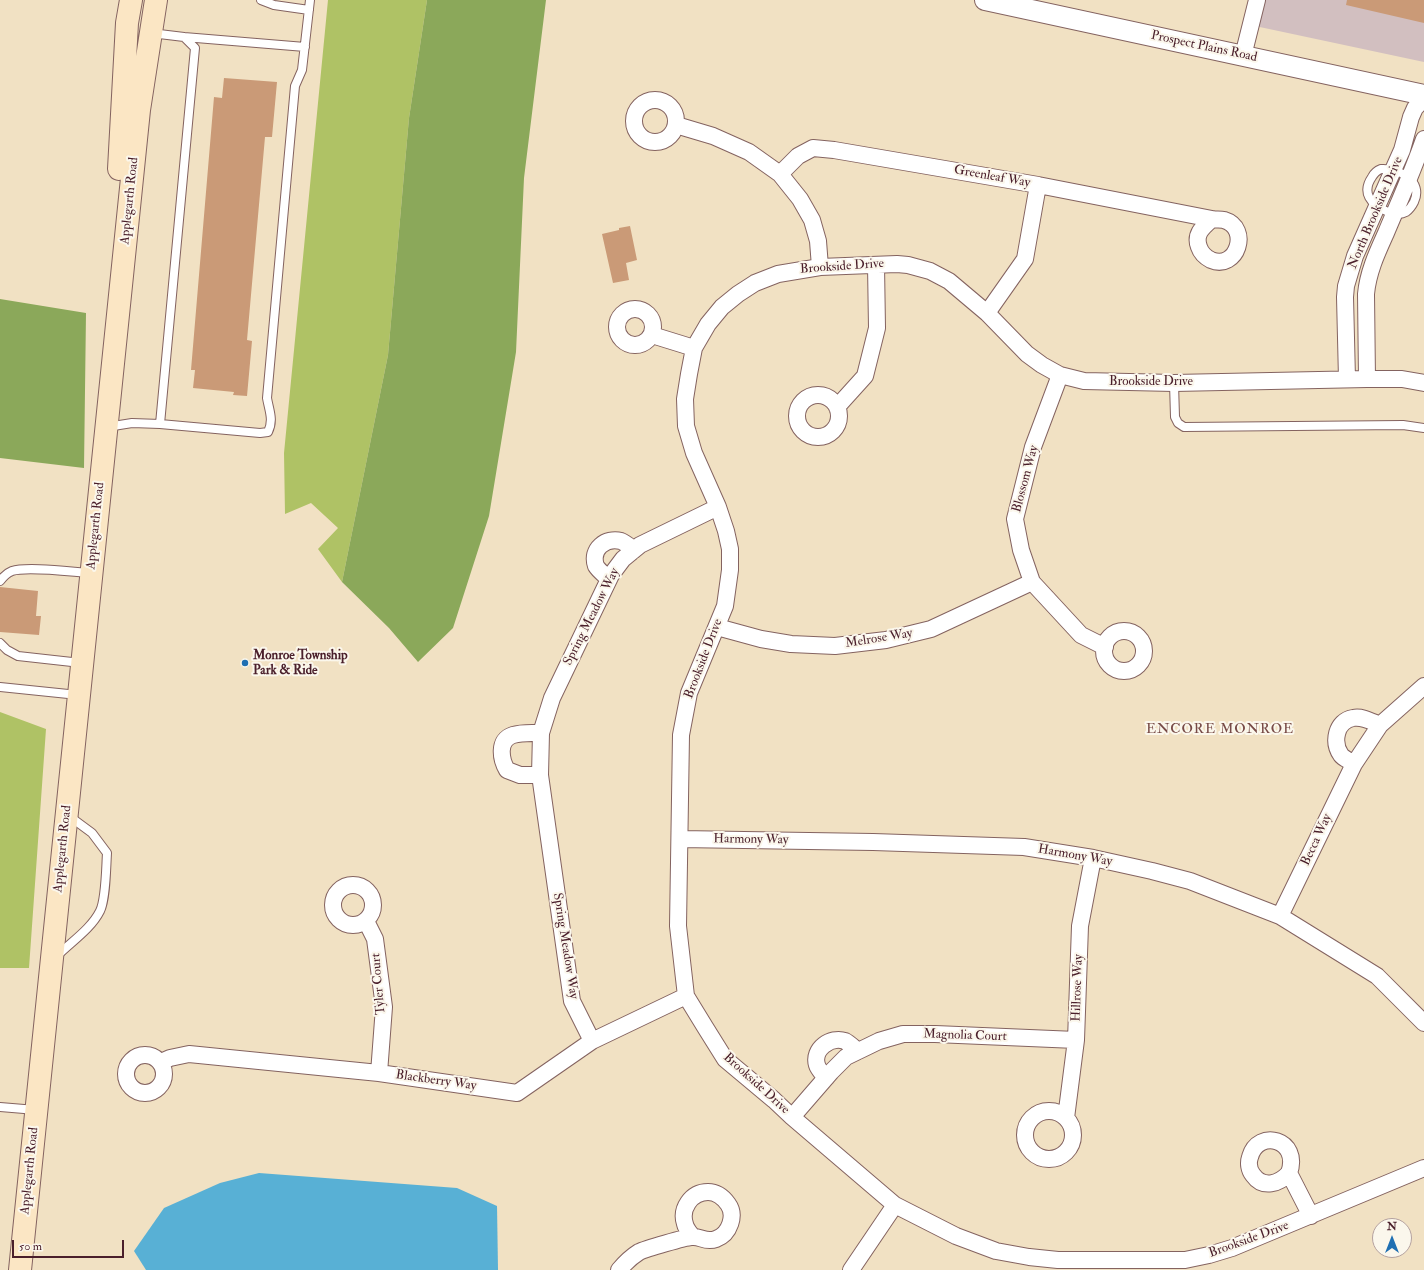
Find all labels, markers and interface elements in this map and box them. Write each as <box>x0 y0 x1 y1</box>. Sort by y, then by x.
street label: Prospect Plains Road <box>1150 28 1258 66</box>
street label: North Brookside Drive <box>1345 155 1407 271</box>
street label: Applegarth Road <box>118 157 142 245</box>
street label: Greenleaf Way <box>953 163 1031 191</box>
street label: Brookside Drive <box>800 256 884 278</box>
street label: Brookside Drive <box>1109 374 1193 390</box>
street label: Blossom Way <box>1010 444 1042 514</box>
street label: Applegarth Road <box>84 482 108 570</box>
street label: Spring Meadow Way <box>561 566 623 668</box>
street label: Brookside Drive <box>682 617 726 701</box>
street label: Melrose Way <box>844 626 914 652</box>
place label: Monroe Township Park & Ride <box>253 648 348 679</box>
marker: Monroe Township Park & Ride <box>240 658 250 668</box>
district label: ENCORE MONROE <box>1146 722 1294 738</box>
street label: Applegarth Road <box>51 805 75 893</box>
street label: Becca Way <box>1298 812 1336 868</box>
street label: Harmony Way <box>713 832 789 848</box>
street label: Harmony Way <box>1037 842 1113 870</box>
street label: Spring Meadow Way <box>549 892 581 1000</box>
street label: Tyler Court <box>369 952 389 1016</box>
street label: Hillrose Way <box>1069 954 1087 1022</box>
street label: Magnolia Court <box>923 1027 1007 1045</box>
street label: Brookside Drive <box>720 1050 792 1118</box>
street label: Blackberry Way <box>395 1068 477 1094</box>
street label: Applegarth Road <box>18 1127 42 1215</box>
street label: Brookside Drive <box>1207 1218 1291 1262</box>
north arrow <box>1372 1218 1412 1258</box>
text: N <box>1387 1220 1397 1233</box>
scale bar <box>14 1232 126 1258</box>
text: 50 m <box>19 1239 42 1254</box>

